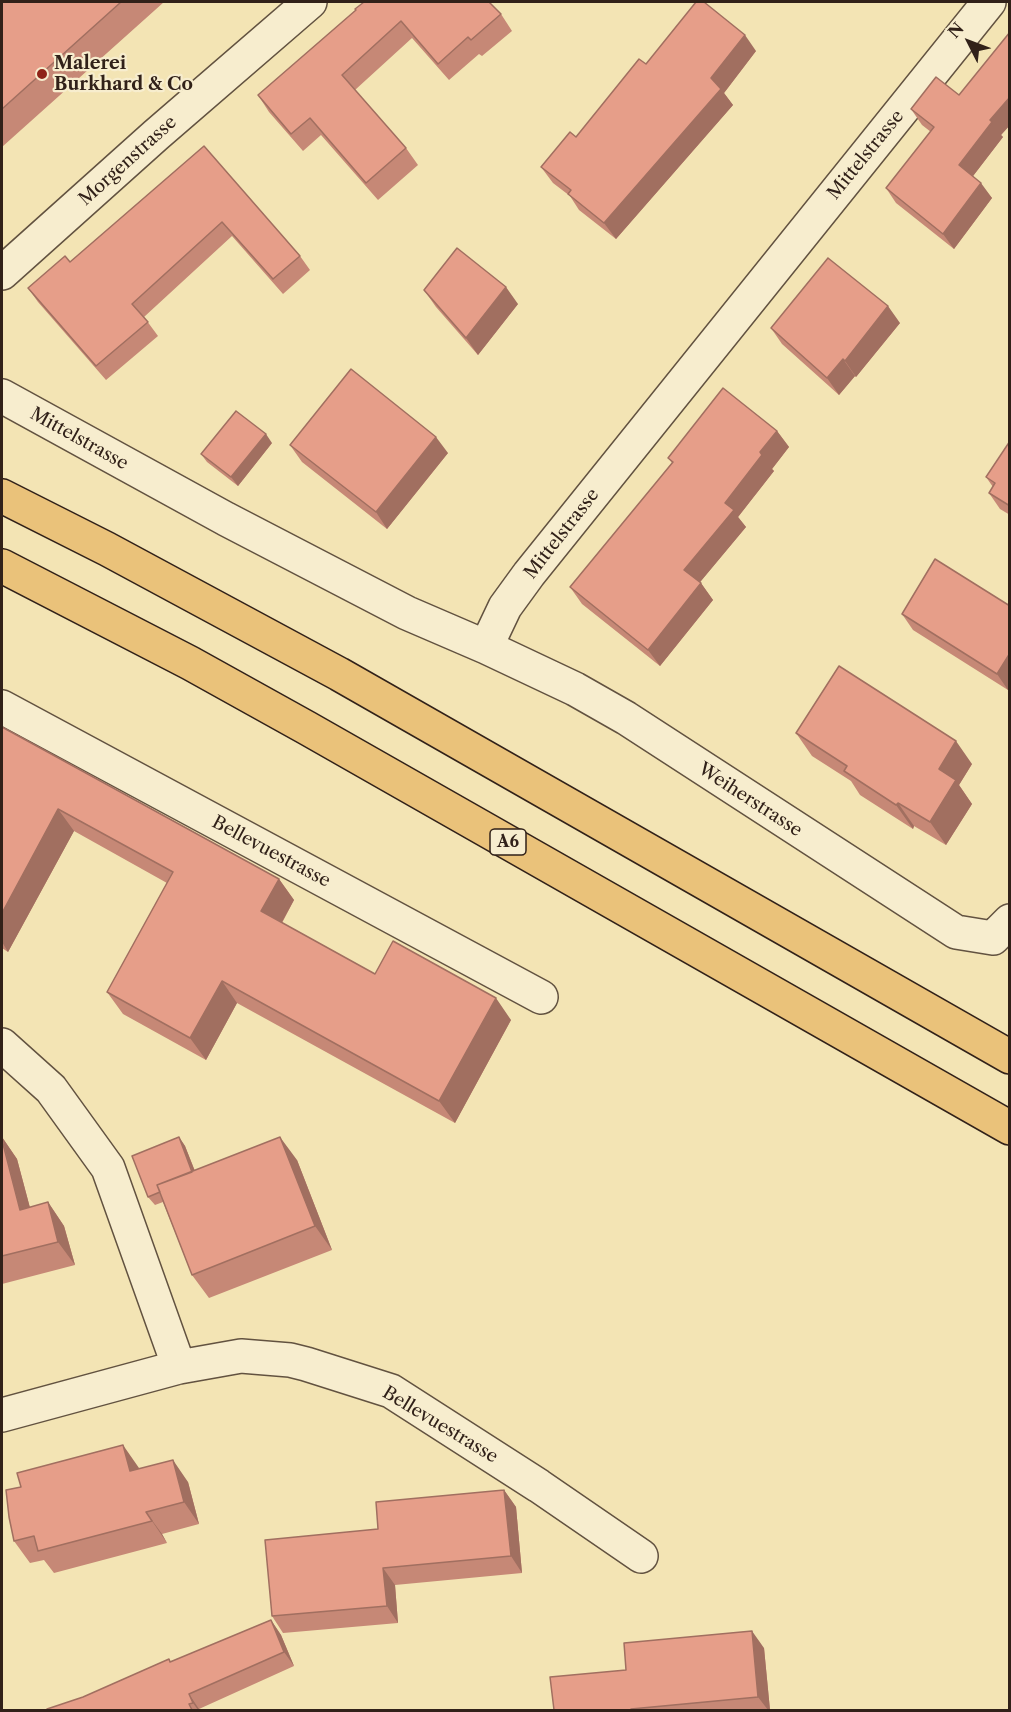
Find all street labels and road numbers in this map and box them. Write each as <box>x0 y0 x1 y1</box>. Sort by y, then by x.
street label: Mittelstrasse <box>823 106 909 204</box>
street label: Morgenstrasse <box>75 112 181 210</box>
street label: Mittelstrasse <box>26 403 132 475</box>
street label: Mittelstrasse <box>520 485 604 583</box>
street label: Weiherstrasse <box>694 758 806 842</box>
street label: Bellevuestrasse <box>208 812 334 892</box>
road number: A6 <box>490 829 526 855</box>
street label: Bellevuestrasse <box>378 1382 502 1468</box>

